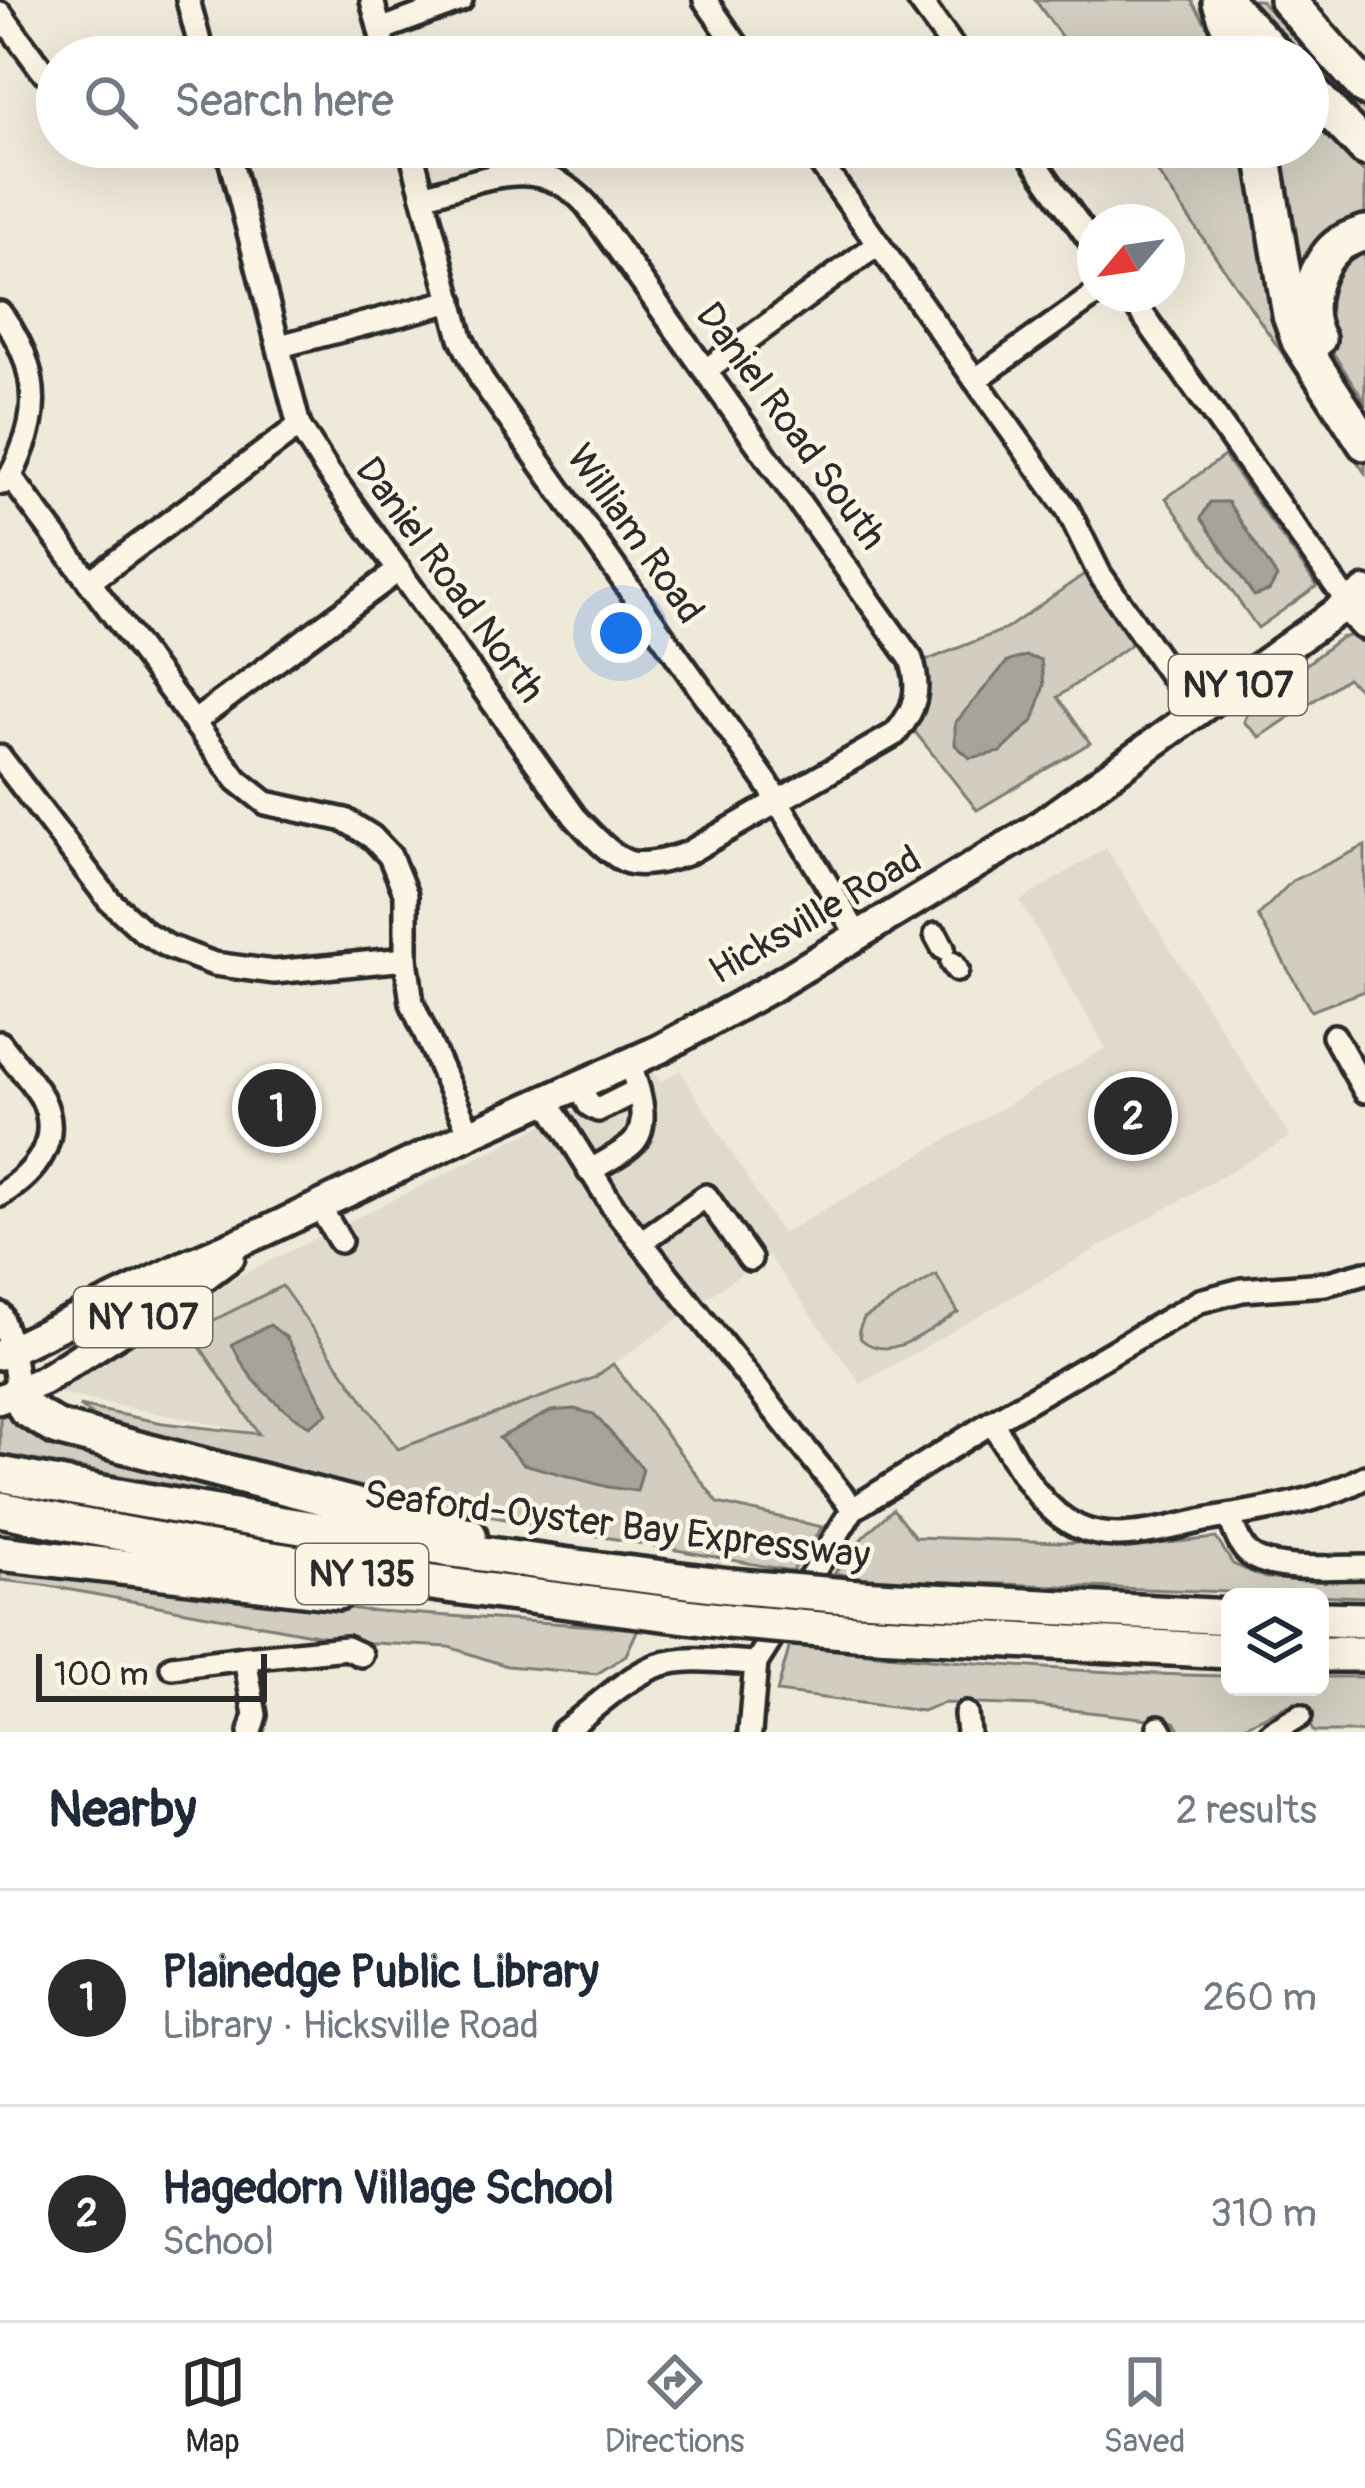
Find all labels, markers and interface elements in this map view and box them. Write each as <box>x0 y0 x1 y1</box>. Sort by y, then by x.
search box <box>36 36 1329 168</box>
icon: search <box>78 69 144 135</box>
text: Search here <box>174 74 394 130</box>
north arrow <box>1077 204 1185 312</box>
street label: Daniel Road South <box>685 293 897 559</box>
street label: William Road <box>555 435 715 633</box>
street label: Daniel Road North <box>344 448 556 712</box>
your location <box>591 603 651 663</box>
road number: NY 107 <box>1169 655 1307 715</box>
street label: Hicksville Road <box>700 835 930 995</box>
pin: 1 <box>238 1063 316 1153</box>
pin: 2 <box>1094 1071 1172 1161</box>
road number: NY 107 <box>74 1287 212 1347</box>
street label: Seaford-Oyster Bay Expressway <box>361 1470 873 1580</box>
road number: NY 135 <box>296 1544 428 1604</box>
map controls <box>1221 1588 1329 1696</box>
button: layers <box>1221 1588 1329 1696</box>
scale bar <box>36 1648 267 1701</box>
text: 100 m <box>54 1654 148 1695</box>
text: Nearby <box>48 1778 196 1842</box>
text: 2 results <box>1176 1786 1317 1835</box>
text: Plainedge Public Library <box>162 1945 599 2001</box>
text: 1 <box>79 1973 95 2022</box>
text: 260 m <box>1203 1973 1317 2022</box>
text: Library · Hicksville Road <box>162 2001 539 2050</box>
text: Hagedorn Village School <box>162 2161 614 2217</box>
text: 2 <box>76 2189 98 2238</box>
text: 310 m <box>1210 2189 1317 2238</box>
text: School <box>162 2217 274 2266</box>
tab: Map <box>180 2349 246 2462</box>
tab: Directions <box>605 2349 745 2462</box>
tab: Saved <box>1104 2349 1185 2462</box>

